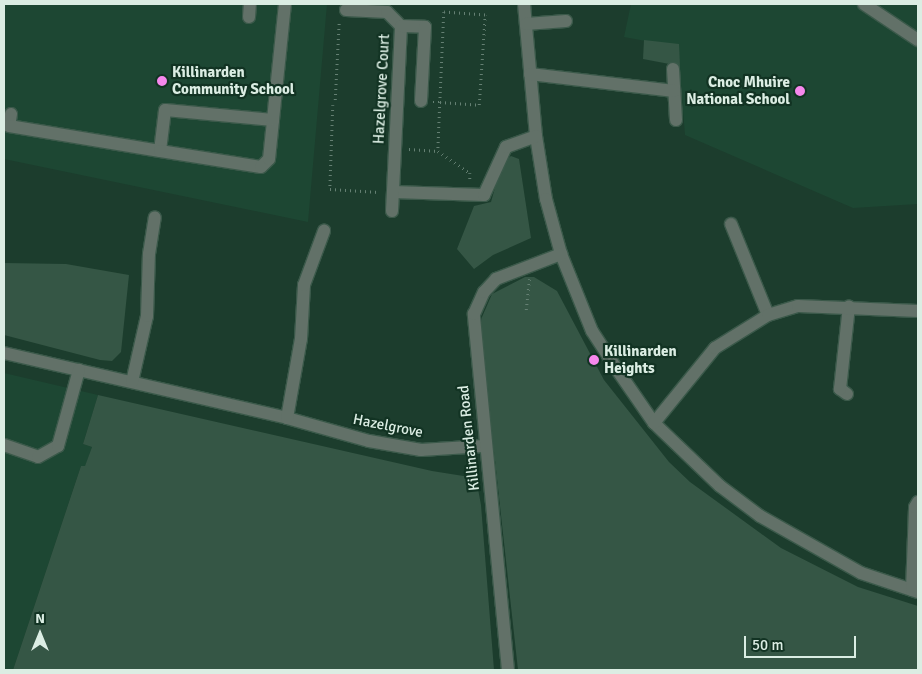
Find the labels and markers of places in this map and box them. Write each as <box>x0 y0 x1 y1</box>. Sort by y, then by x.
place label: Killinarden Community School <box>172 63 294 98</box>
place label: Cnoc Mhuire National School <box>686 73 790 108</box>
marker: Killinarden Community School <box>156 75 168 87</box>
marker: Cnoc Mhuire National School <box>794 85 806 97</box>
place label: Killinarden Heights <box>604 342 677 377</box>
marker: Killinarden Heights <box>588 354 600 366</box>

